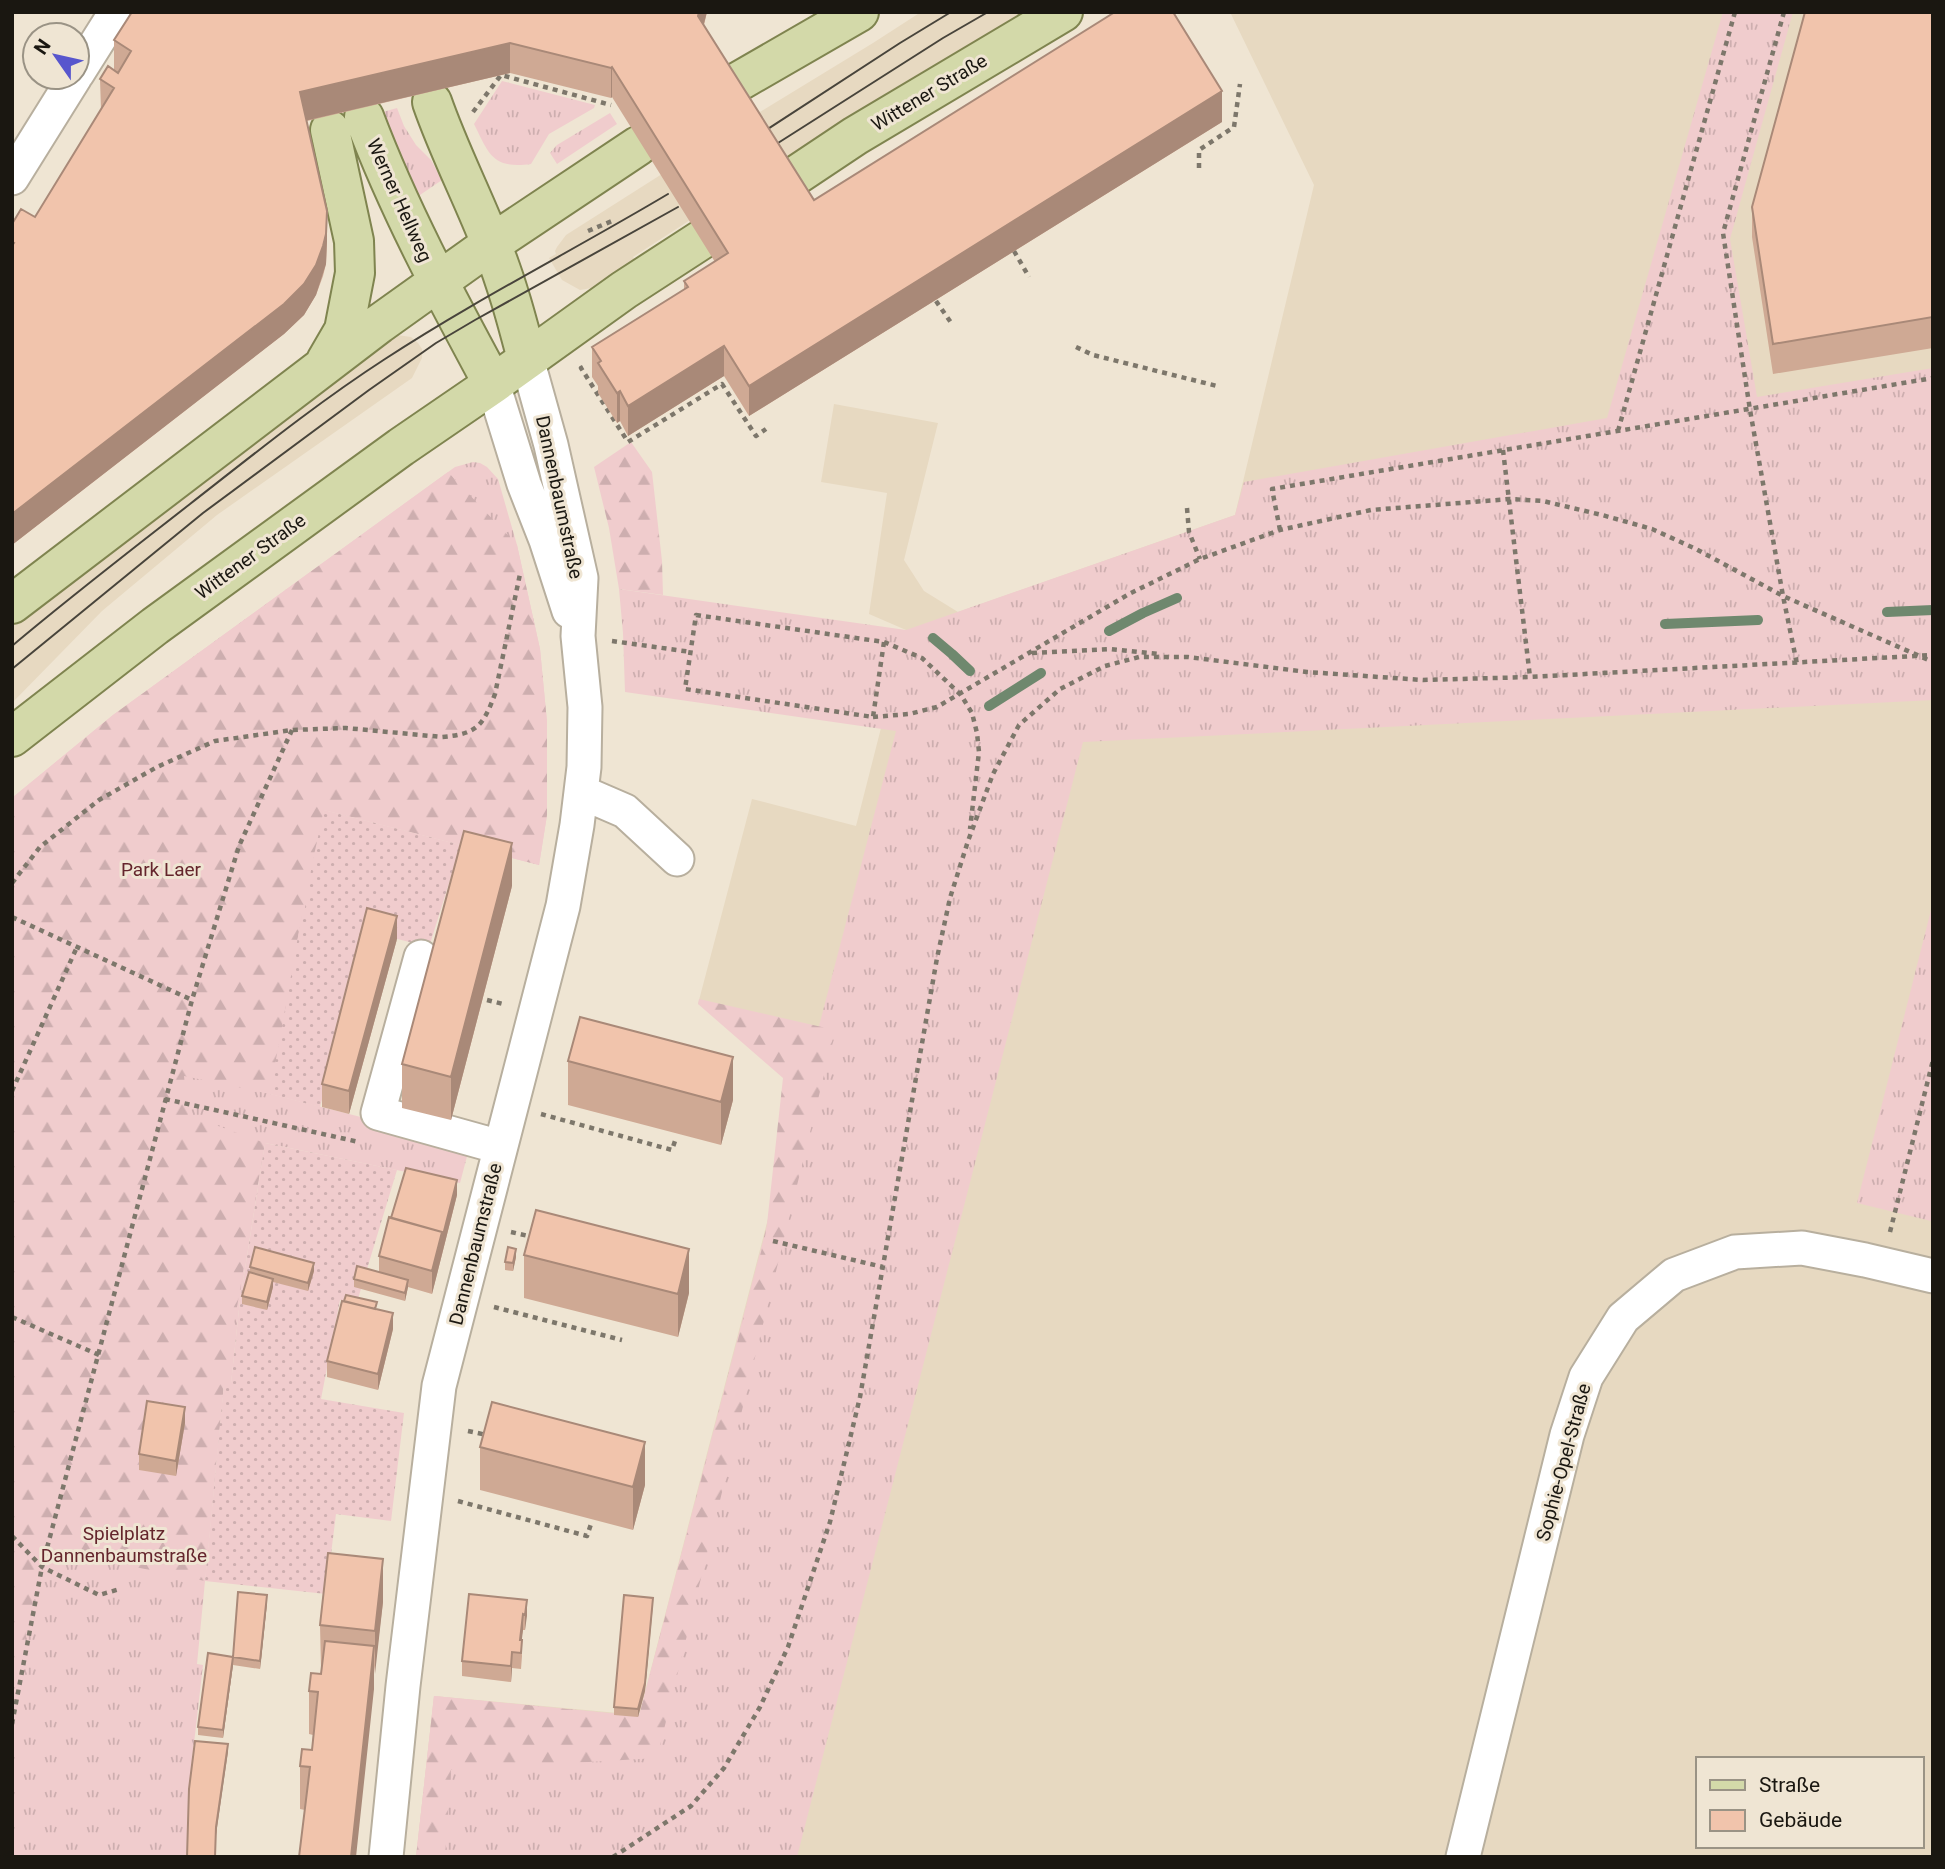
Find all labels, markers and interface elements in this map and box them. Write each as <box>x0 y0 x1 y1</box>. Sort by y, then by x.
north arrow <box>21 21 91 91</box>
text: N <box>29 35 56 59</box>
street label: Wittener Straße <box>867 49 991 136</box>
street label: Werner Hellweg <box>362 135 437 265</box>
street label: Dannenbaumstraße <box>531 413 588 581</box>
street label: Wittener Straße <box>191 509 310 604</box>
park label: Park Laer <box>121 858 202 881</box>
street label: Dannenbaumstraße <box>444 1161 507 1328</box>
street label: Sophie-Opel-Straße <box>1531 1381 1596 1543</box>
park label: Spielplatz Dannenbaumstraße <box>41 1522 207 1567</box>
legend <box>1696 1757 1924 1848</box>
text: Straße <box>1759 1773 1820 1797</box>
text: Gebäude <box>1759 1808 1842 1832</box>

